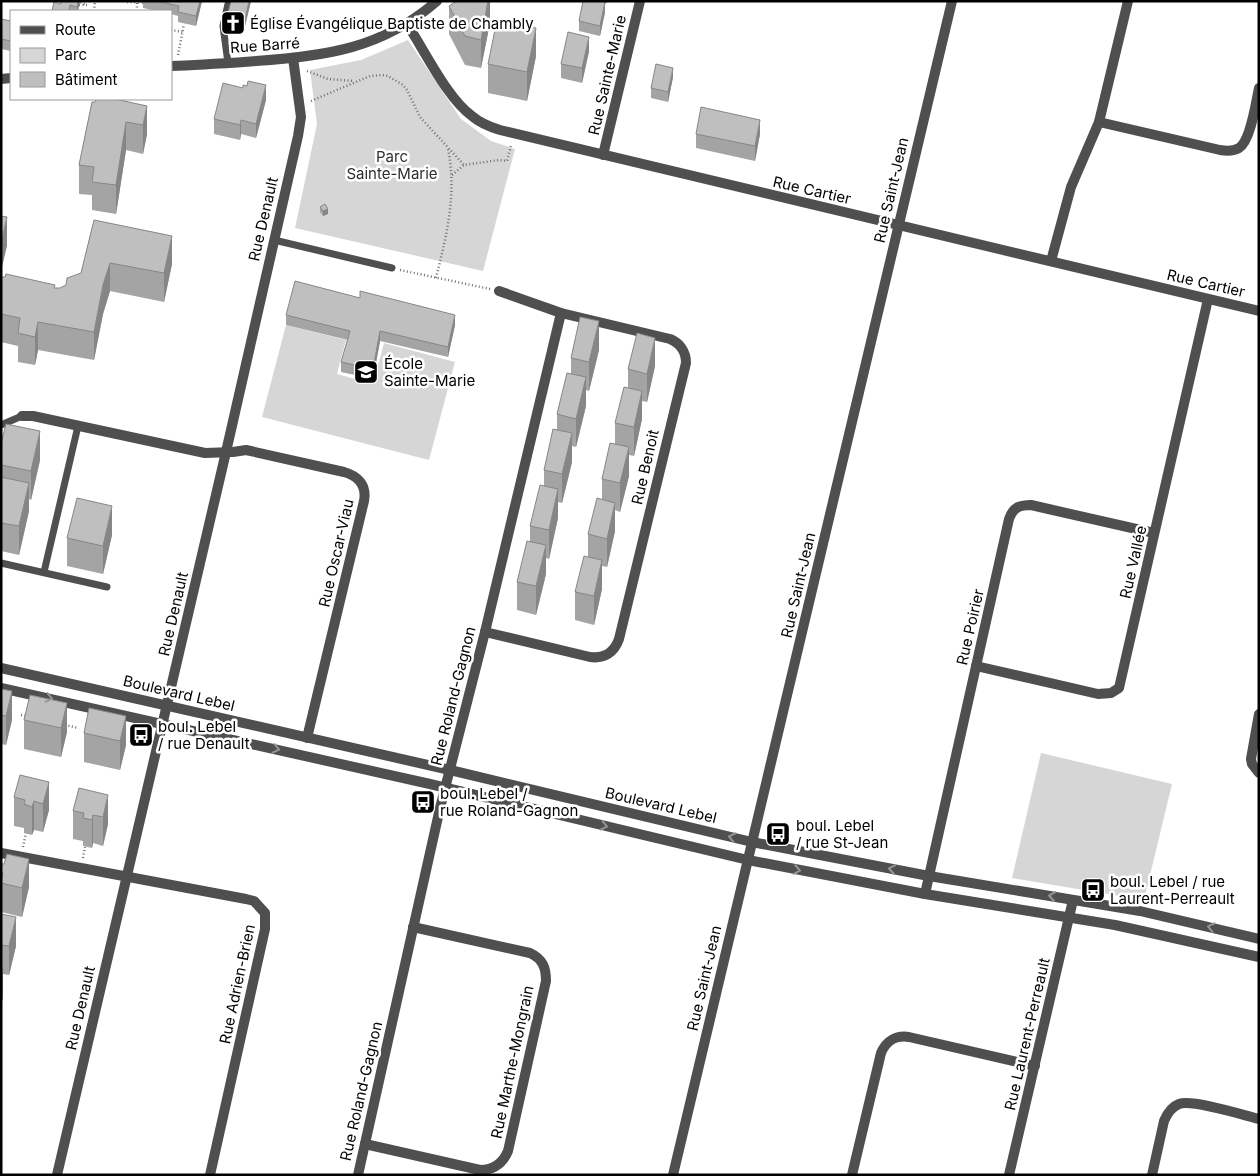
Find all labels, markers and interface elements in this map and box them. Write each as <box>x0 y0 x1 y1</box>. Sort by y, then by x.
legend <box>10 10 172 100</box>
church icon: Église Évangélique Baptiste de Chambly <box>220 10 246 36</box>
street label: Rue Sainte-Marie <box>584 13 630 137</box>
place label: Église Évangélique Baptiste de Chambly <box>250 14 534 33</box>
text: Route <box>55 20 96 39</box>
street label: Rue Barré <box>230 33 300 57</box>
text: Parc <box>55 45 87 64</box>
text: Bâtiment <box>55 70 118 89</box>
street label: Rue Saint-Jean <box>870 135 912 245</box>
park label: Parc Sainte-Marie <box>346 147 438 183</box>
street label: Rue Cartier <box>771 172 853 208</box>
street label: Rue Denault <box>244 175 282 263</box>
street label: Rue Cartier <box>1165 265 1247 301</box>
place label: École Sainte-Marie <box>384 354 475 390</box>
school or university icon: École Sainte-Marie <box>353 359 379 385</box>
street label: Rue Benoit <box>627 428 663 506</box>
street label: Rue Oscar-Viau <box>314 497 358 609</box>
street label: Rue Vallée <box>1115 524 1151 600</box>
street label: Rue Saint-Jean <box>777 530 819 640</box>
street label: Rue Denault <box>154 570 192 658</box>
street label: Rue Poirier <box>952 587 988 667</box>
street label: Rue Roland-Gagnon <box>427 625 479 767</box>
street label: Boulevard Lebel <box>121 671 237 715</box>
one-way arrow <box>44 692 53 703</box>
place label: boul. Lebel / rue Denault <box>158 717 250 753</box>
bus stop icon: boul. Lebel / rue Denault <box>128 722 154 748</box>
one-way arrow <box>271 743 280 754</box>
street label: Boulevard Lebel <box>603 783 719 827</box>
place label: boul. Lebel / rue Roland-Gagnon <box>440 784 578 820</box>
bus stop icon: boul. Lebel / rue Roland-Gagnon <box>410 789 436 815</box>
place label: boul. Lebel / rue St-Jean <box>796 816 888 852</box>
one-way arrow <box>600 820 609 831</box>
bus stop icon: boul. Lebel / rue St-Jean <box>765 821 791 847</box>
one-way arrow <box>728 832 737 843</box>
one-way arrow <box>792 864 801 874</box>
one-way arrow <box>887 864 896 875</box>
place label: boul. Lebel / rue Laurent-Perreault <box>1110 872 1235 908</box>
bus stop icon: boul. Lebel / rue Laurent-Perreault <box>1080 877 1106 903</box>
one-way arrow <box>1048 892 1056 902</box>
street label: Rue Adrien-Brien <box>215 922 259 1046</box>
one-way arrow <box>1207 922 1216 933</box>
street label: Rue Saint-Jean <box>683 923 725 1033</box>
street label: Rue Laurent-Perreault <box>1000 956 1054 1112</box>
street label: Rue Denault <box>61 964 99 1052</box>
street label: Rue Marthe-Mongrain <box>486 984 538 1140</box>
street label: Rue Roland-Gagnon <box>336 1019 386 1163</box>

